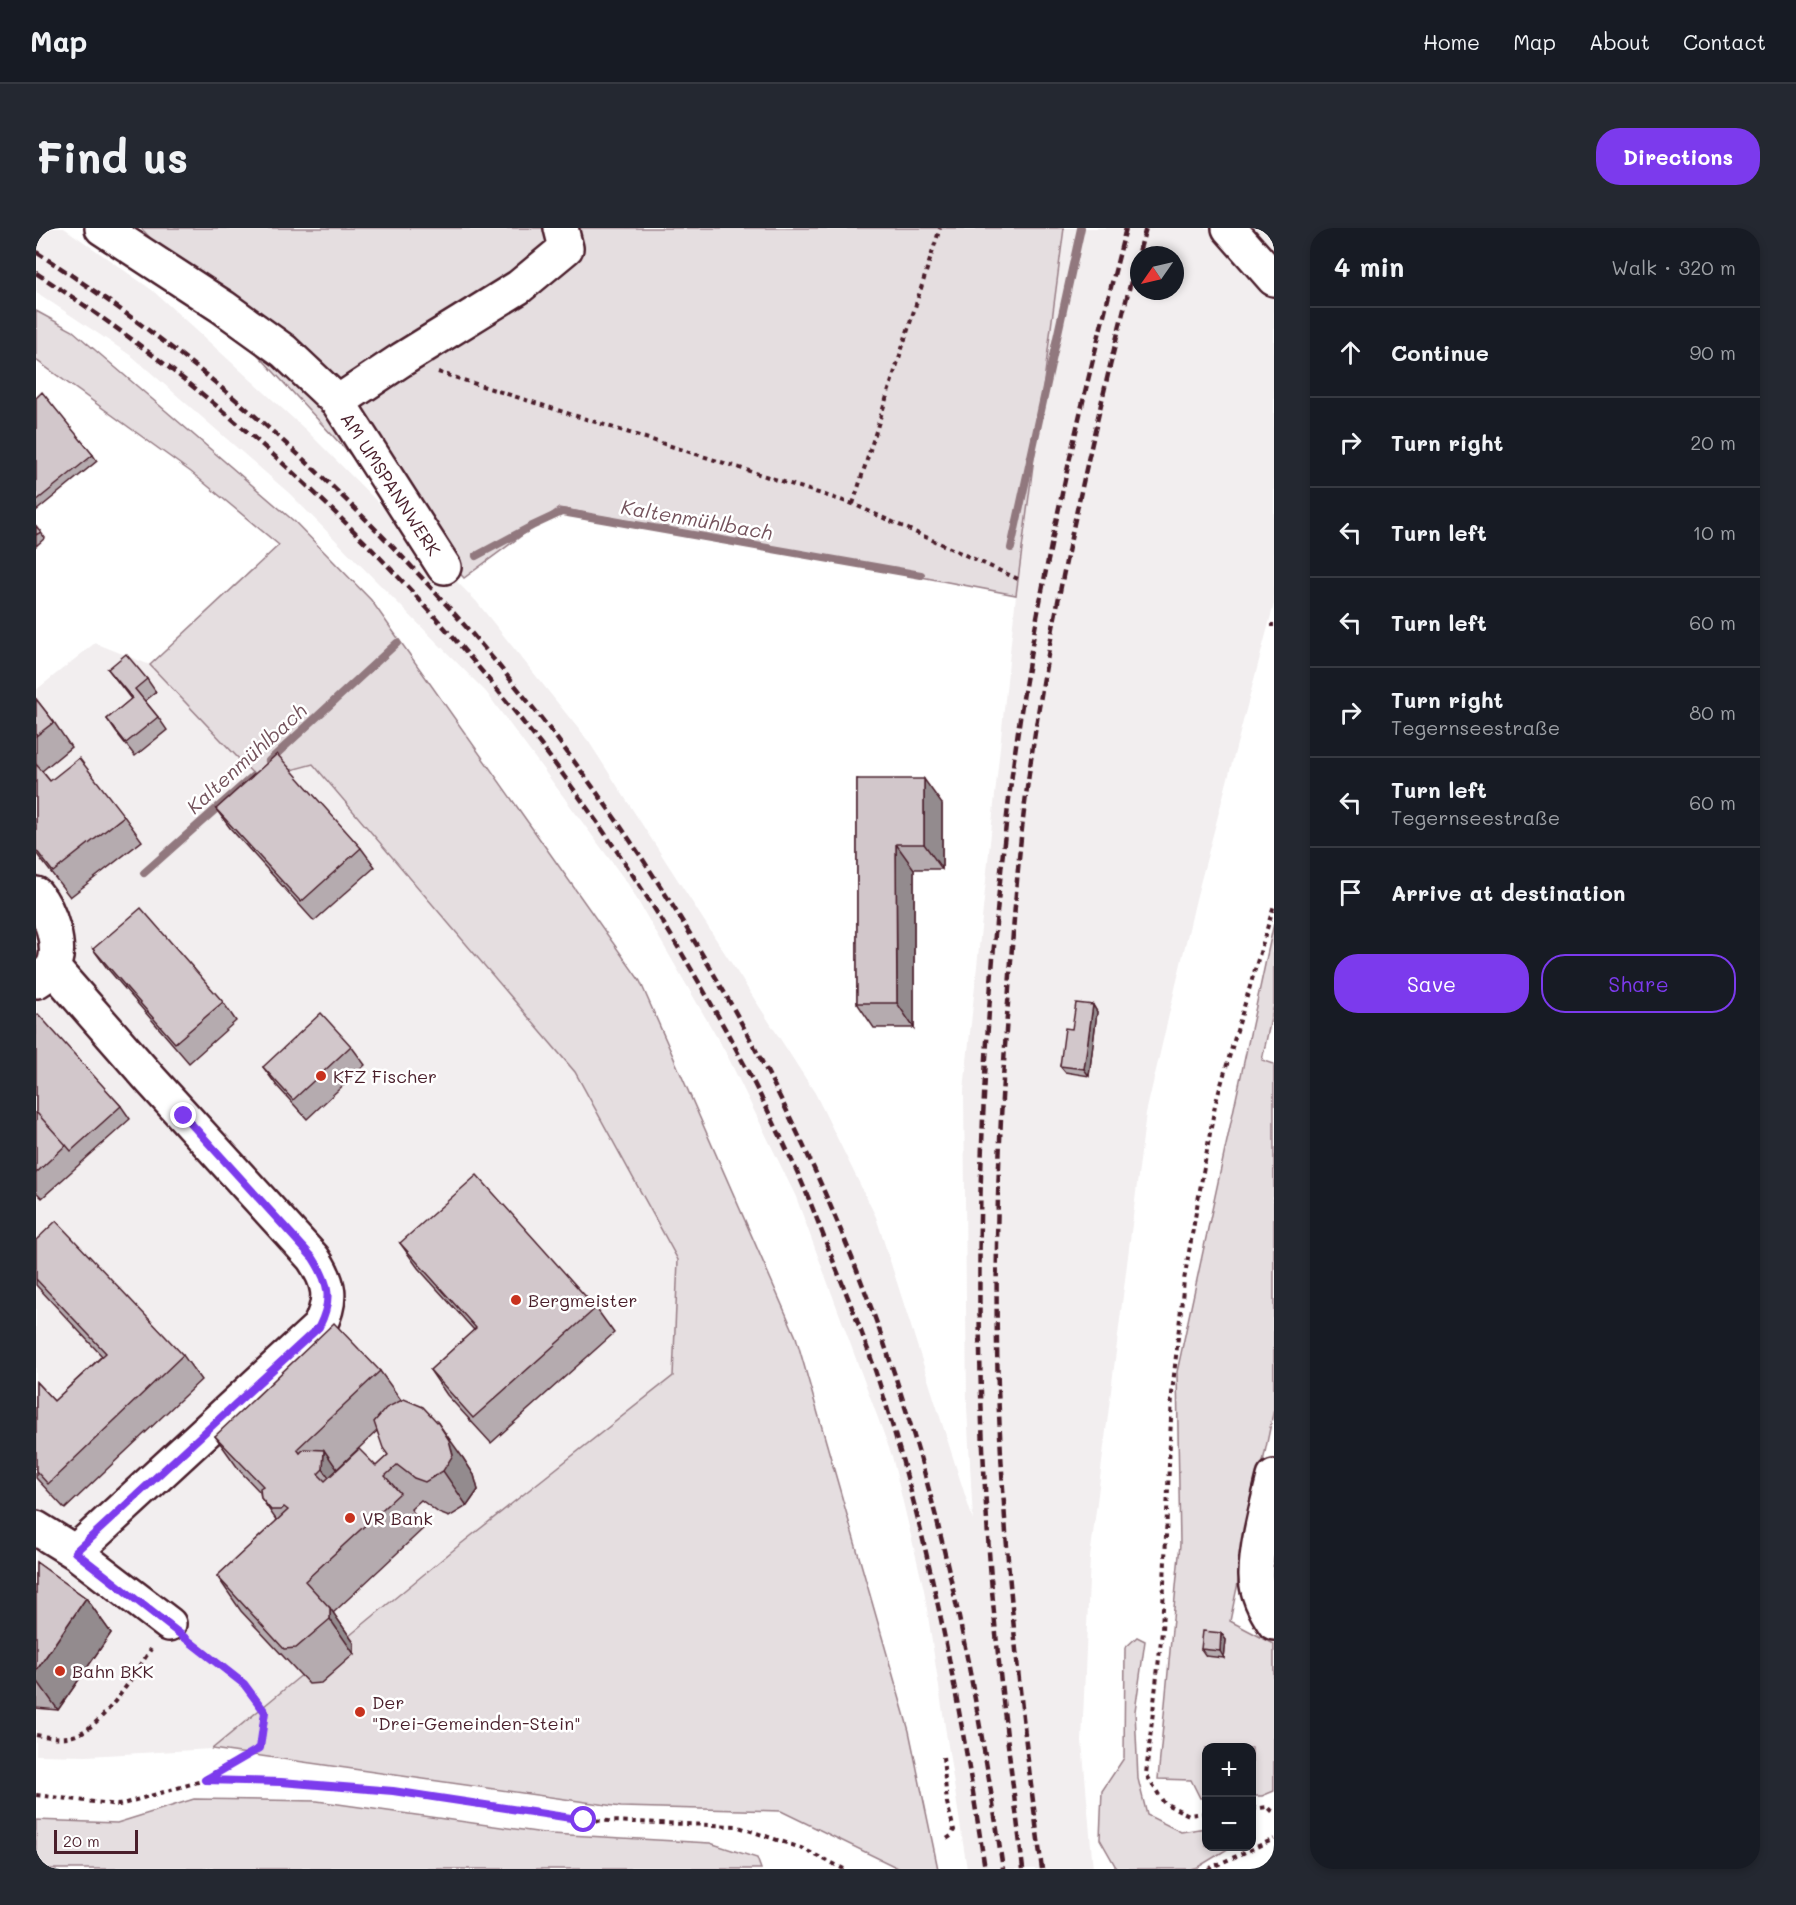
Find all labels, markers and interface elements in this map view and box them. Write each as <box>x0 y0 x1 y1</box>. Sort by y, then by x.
text: Map <box>30 23 87 59</box>
text: Home <box>1423 28 1480 55</box>
text: Map <box>1513 28 1556 55</box>
text: About <box>1589 28 1650 55</box>
text: Contact <box>1683 28 1766 55</box>
button: Directions <box>1596 128 1760 185</box>
text: Find us <box>36 129 188 184</box>
north arrow <box>1130 246 1184 300</box>
text: 4 min <box>1334 250 1404 284</box>
text: Walk · 320 m <box>1611 254 1736 280</box>
icon: ahead <box>1334 336 1367 369</box>
text: Continue <box>1391 338 1489 367</box>
text: 90 m <box>1690 339 1736 365</box>
street label: AM UMSPANNWERK <box>336 408 446 560</box>
icon: right <box>1334 426 1367 459</box>
text: Turn right <box>1391 428 1503 457</box>
text: 20 m <box>1690 429 1736 455</box>
water label: Kaltenmühlbach <box>619 493 775 545</box>
icon: left <box>1334 516 1367 549</box>
text: Turn left <box>1391 518 1487 547</box>
text: 10 m <box>1692 519 1736 545</box>
icon: left <box>1334 606 1367 639</box>
text: Turn left <box>1391 608 1487 637</box>
text: 60 m <box>1689 609 1736 635</box>
text: Turn right <box>1391 685 1503 714</box>
icon: right <box>1334 696 1367 729</box>
water label: Kaltenmühlbach <box>180 697 312 819</box>
text: 80 m <box>1689 699 1736 725</box>
text: Tegernseestraße <box>1391 714 1560 740</box>
text: Turn left <box>1391 775 1487 804</box>
icon: left <box>1334 786 1367 819</box>
text: 60 m <box>1689 789 1736 815</box>
text: Tegernseestraße <box>1391 804 1560 830</box>
icon: arrive <box>1334 876 1367 909</box>
text: Arrive at destination <box>1391 878 1626 907</box>
button: Save <box>1334 954 1529 1013</box>
button: Share <box>1541 954 1736 1013</box>
place label: KFZ Fischer <box>333 1064 437 1088</box>
marker: KFZ Fischer <box>314 1069 328 1083</box>
route end <box>170 1102 196 1128</box>
place label: Bergmeister <box>528 1288 638 1312</box>
marker: Bergmeister <box>509 1293 523 1307</box>
place label: VR Bank <box>362 1506 433 1530</box>
marker: VR Bank <box>343 1511 357 1525</box>
place label: Bahn BKK <box>72 1659 153 1683</box>
marker: Bahn BKK <box>53 1664 67 1678</box>
place label: Der "Drei-Gemeinden-Stein" <box>372 1690 581 1735</box>
marker: Der "Drei-Gemeinden-Stein" <box>353 1705 367 1719</box>
map controls <box>1202 1743 1256 1851</box>
button: + <box>1202 1743 1256 1797</box>
button: − <box>1202 1797 1256 1851</box>
route start <box>570 1806 596 1832</box>
scale bar <box>54 1827 138 1854</box>
text: 20 m <box>63 1830 100 1851</box>

